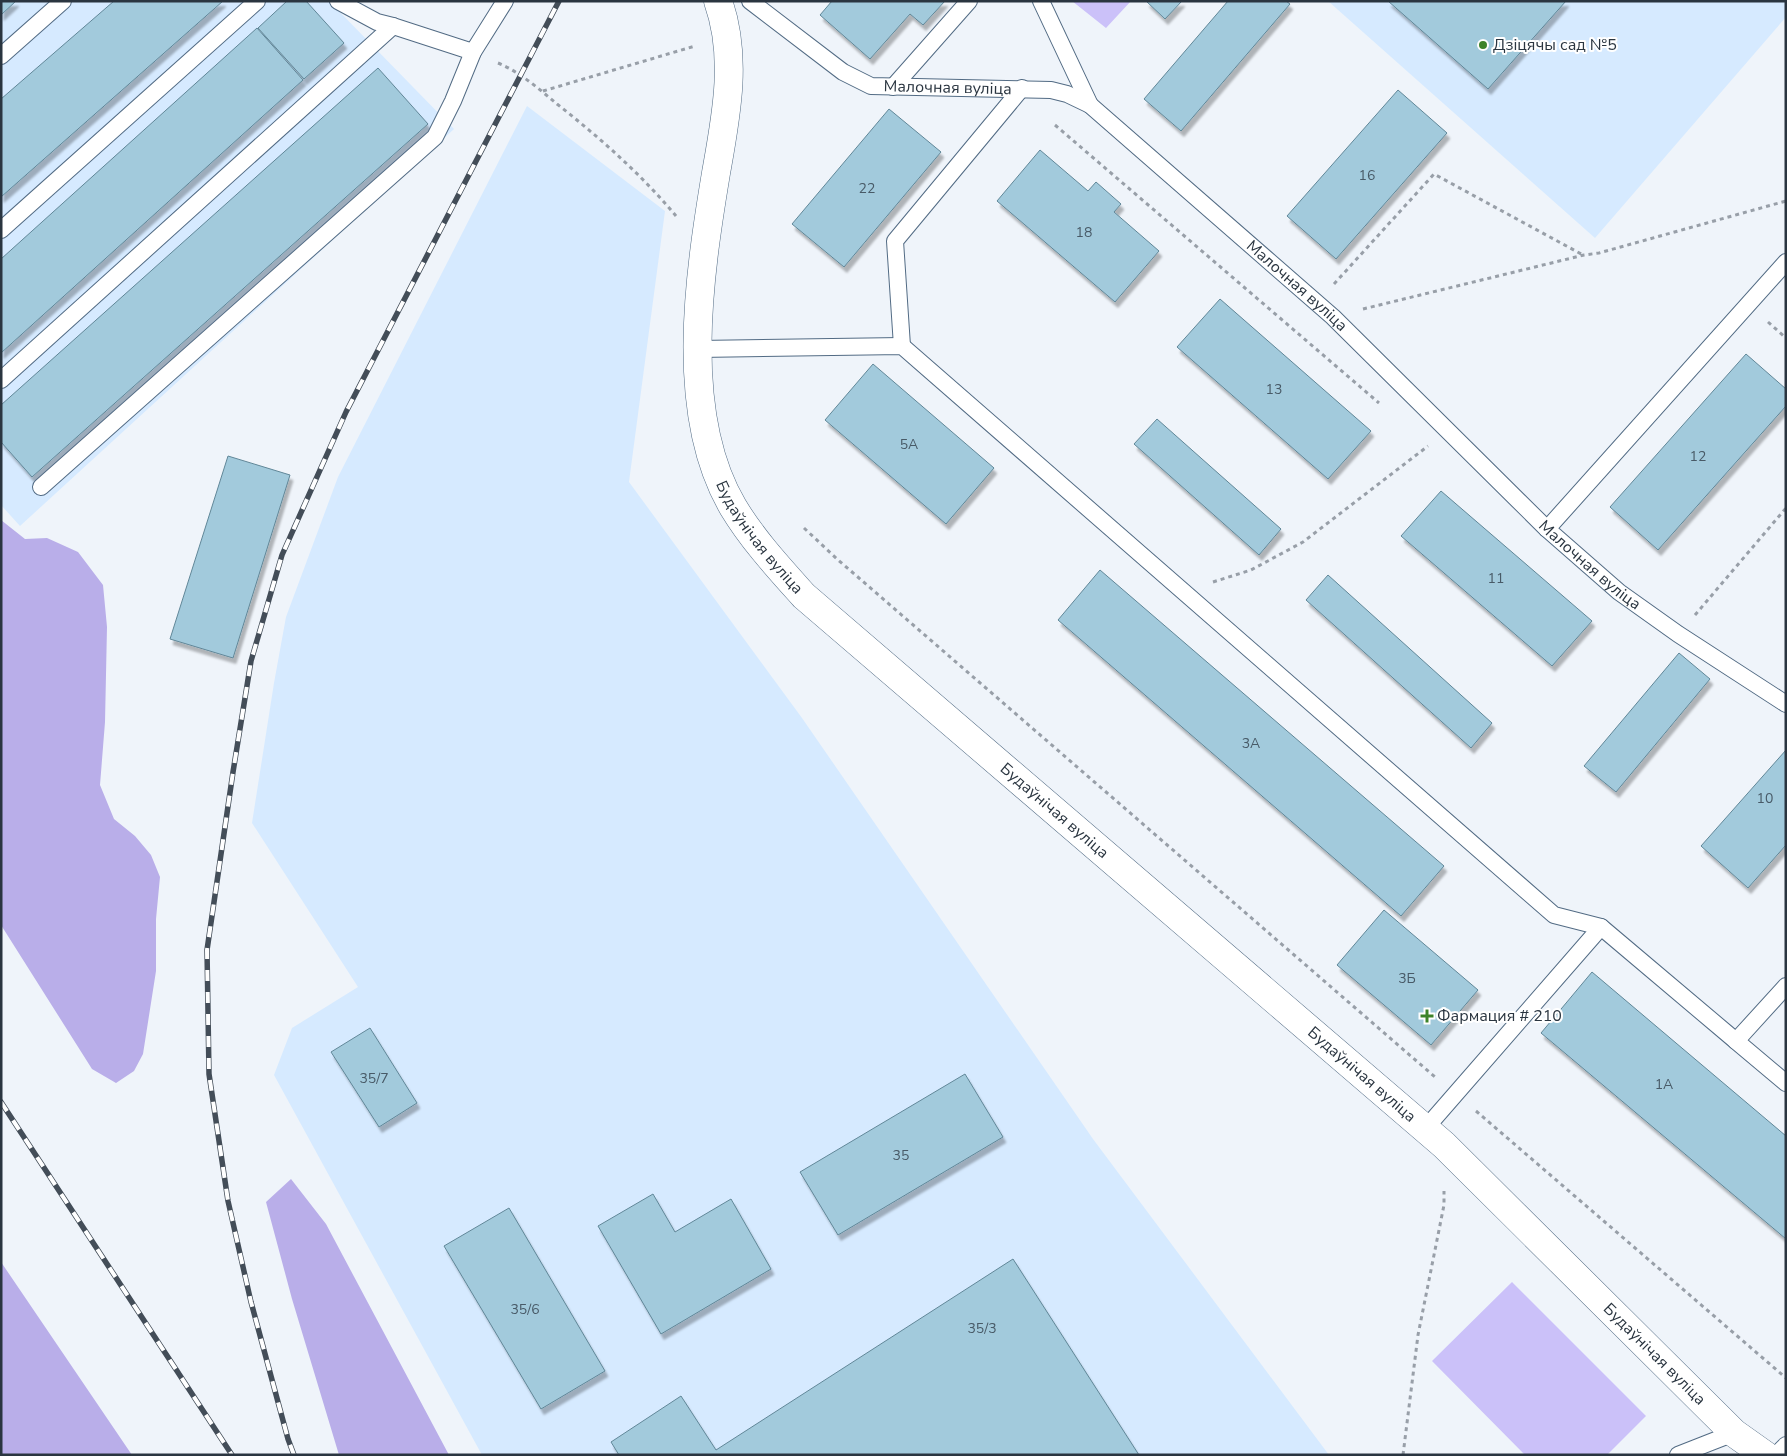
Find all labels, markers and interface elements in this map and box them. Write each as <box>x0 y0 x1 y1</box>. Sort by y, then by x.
place label: Дзіцячы сад №5 <box>1493 34 1617 56</box>
marker: Дзіцячы сад №5 <box>1477 39 1489 51</box>
street label: Малочная вуліца <box>883 75 1012 100</box>
house number: 16 <box>1359 166 1375 185</box>
house number: 22 <box>859 179 875 198</box>
house number: 18 <box>1076 223 1092 242</box>
street label: Малочная вуліца <box>1241 235 1352 336</box>
house number: 13 <box>1266 380 1282 399</box>
house number: 5А <box>900 435 918 454</box>
house number: 12 <box>1690 447 1706 466</box>
street label: Будаўнічая вуліца <box>710 477 808 599</box>
street label: Малочная вуліца <box>1533 515 1645 615</box>
house number: 11 <box>1488 569 1504 588</box>
house number: 3А <box>1242 734 1260 753</box>
street label: Будаўнічая вуліца <box>995 758 1113 864</box>
house number: 10 <box>1757 789 1773 808</box>
house number: 3Б <box>1398 969 1416 988</box>
place label: Фармация # 210 <box>1437 1005 1562 1027</box>
marker: Фармация # 210 <box>1421 1010 1433 1022</box>
street label: Будаўнічая вуліца <box>1303 1022 1421 1127</box>
house number: 35/7 <box>359 1069 389 1088</box>
house number: 1А <box>1655 1075 1673 1094</box>
house number: 35 <box>893 1146 909 1165</box>
street label: Будаўнічая вуліца <box>1598 1298 1711 1410</box>
house number: 35/6 <box>510 1300 540 1319</box>
house number: 35/3 <box>967 1319 997 1338</box>

